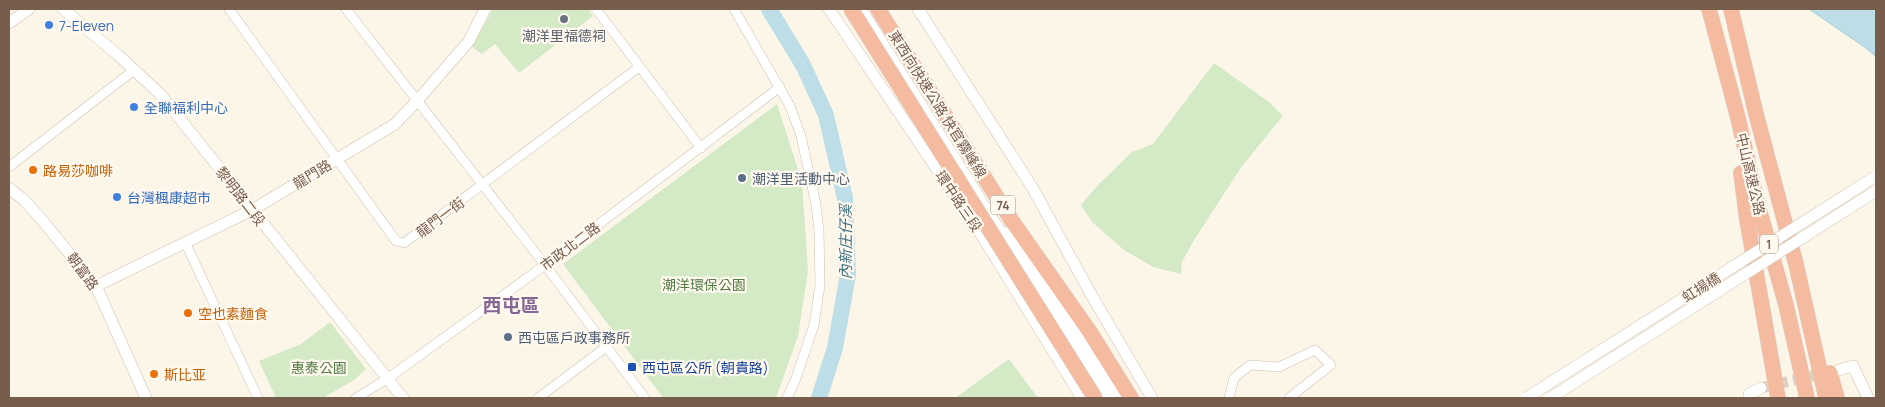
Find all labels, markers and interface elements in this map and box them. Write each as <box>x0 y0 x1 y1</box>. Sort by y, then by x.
marker: 潮洋里福德祠 <box>558 13 570 25</box>
place label: 7-Eleven <box>59 16 114 35</box>
marker: 7-Eleven <box>43 19 55 31</box>
place label: 潮洋里福德祠 <box>522 26 606 45</box>
street label: 東西向快速公路 快官霧峰線 <box>885 27 991 181</box>
place label: 全聯福利中心 <box>144 98 228 117</box>
marker: 全聯福利中心 <box>128 101 140 113</box>
street label: 中山高速公路 <box>1732 131 1770 217</box>
street label: 龍門路 <box>289 155 335 193</box>
place label: 路易莎咖啡 <box>43 161 113 180</box>
street label: 黎明路二段 <box>212 163 270 229</box>
marker: 路易莎咖啡 <box>27 164 39 176</box>
street label: 環中路三段 <box>932 167 986 235</box>
place label: 潮洋里活動中心 <box>752 169 850 188</box>
marker: 潮洋里活動中心 <box>736 172 748 184</box>
place label: 台灣楓康超市 <box>127 188 211 207</box>
marker: 台灣楓康超市 <box>111 191 123 203</box>
street label: 龍門一街 <box>412 193 468 241</box>
road number: 74 <box>990 196 1016 214</box>
water label: 內新庄仔溪 <box>835 203 856 280</box>
street label: 市政北二路 <box>536 217 604 275</box>
road number: 1 <box>1760 234 1778 253</box>
street label: 朝富路 <box>63 248 103 294</box>
street label: 虹揚橋 <box>1678 268 1724 306</box>
park label: 潮洋環保公園 <box>662 275 746 294</box>
district label: 西屯區 <box>482 292 540 318</box>
place label: 空也素麵食 <box>198 304 268 323</box>
marker: 空也素麵食 <box>182 307 194 319</box>
place label: 西屯區戶政事務所 <box>518 328 630 347</box>
marker: 西屯區戶政事務所 <box>502 331 514 343</box>
park label: 惠泰公園 <box>291 358 347 377</box>
place label: 西屯區公所 (朝貴路) <box>642 358 769 377</box>
marker: 西屯區公所 (朝貴路) <box>626 361 638 373</box>
place label: 斯比亚 <box>164 365 206 384</box>
marker: 斯比亚 <box>148 368 160 380</box>

